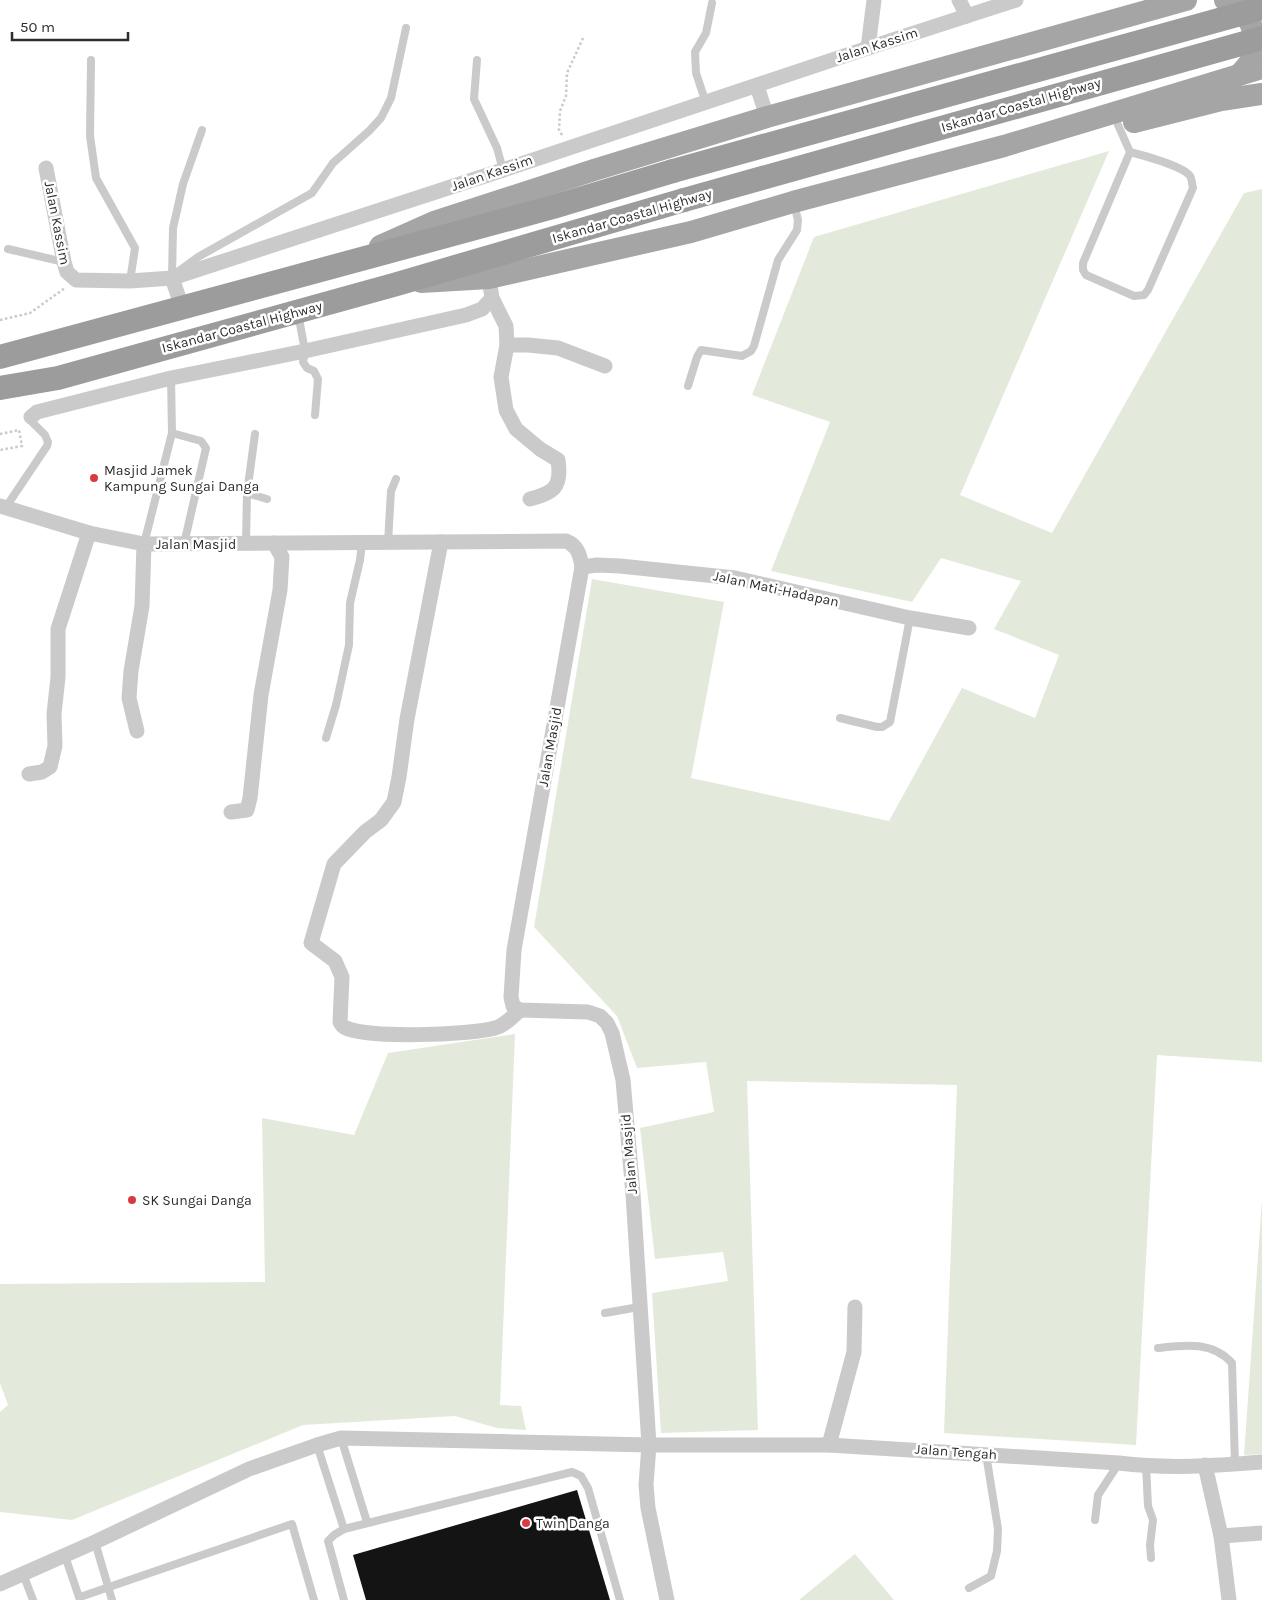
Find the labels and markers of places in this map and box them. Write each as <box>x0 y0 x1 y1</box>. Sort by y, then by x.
place label: Masjid Jamek Kampung Sungai Danga <box>104 462 259 495</box>
marker: Masjid Jamek Kampung Sungai Danga <box>88 472 100 484</box>
place label: SK Sungai Danga <box>142 1192 252 1209</box>
marker: SK Sungai Danga <box>126 1194 138 1206</box>
place label: Twin Danga <box>536 1515 610 1532</box>
marker: Twin Danga <box>520 1517 532 1529</box>

